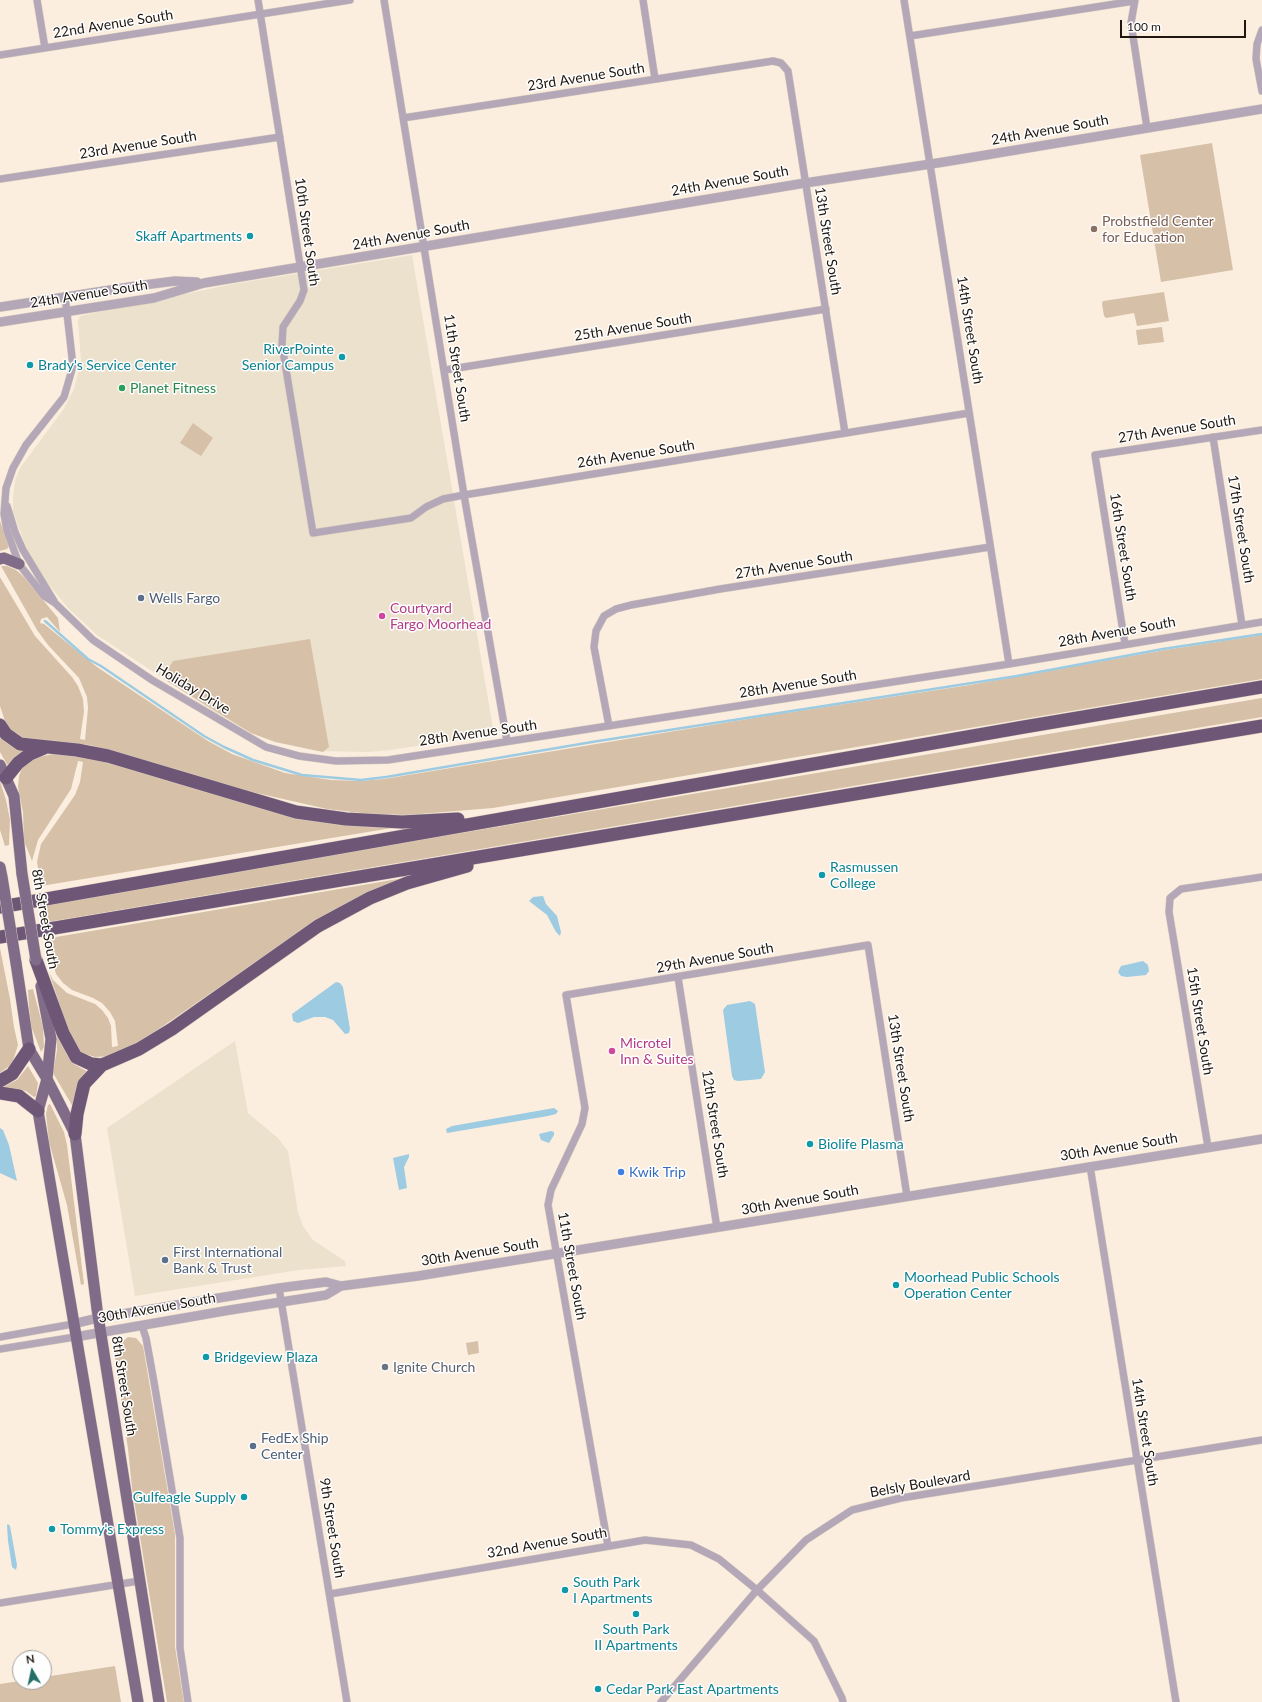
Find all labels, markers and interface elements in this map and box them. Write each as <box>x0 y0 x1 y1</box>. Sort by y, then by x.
street label: 22nd Avenue South <box>52 6 174 42</box>
scale bar <box>1122 12 1248 38</box>
text: 100 m <box>1127 19 1161 34</box>
street label: 23rd Avenue South <box>526 59 646 95</box>
street label: 24th Avenue South <box>990 111 1110 149</box>
street label: 23rd Avenue South <box>78 127 198 163</box>
street label: 24th Avenue South <box>670 162 790 200</box>
street label: 10th Street South <box>291 177 323 287</box>
street label: 13th Street South <box>811 186 845 296</box>
place label: Probstfield Center for Education <box>1102 213 1214 246</box>
street label: 24th Avenue South <box>351 216 471 254</box>
marker: Probstfield Center for Education <box>1089 224 1099 234</box>
place label: Skaff Apartments <box>136 228 242 244</box>
marker: Skaff Apartments <box>245 231 255 241</box>
street label: 14th Street South <box>953 275 987 385</box>
street label: 24th Avenue South <box>29 276 149 312</box>
street label: 25th Avenue South <box>573 309 693 345</box>
street label: 11th Street South <box>440 313 474 423</box>
place label: RiverPointe Senior Campus <box>242 341 334 374</box>
marker: RiverPointe Senior Campus <box>337 352 347 362</box>
place label: Brady's Service Center <box>38 357 176 373</box>
marker: Brady's Service Center <box>25 360 35 370</box>
place label: Planet Fitness <box>130 380 216 396</box>
marker: Planet Fitness <box>117 383 127 393</box>
street label: 27th Avenue South <box>1117 411 1237 447</box>
street label: 26th Avenue South <box>576 436 696 472</box>
street label: 17th Street South <box>1224 474 1258 584</box>
street label: 16th Street South <box>1106 492 1140 602</box>
street label: 27th Avenue South <box>734 547 854 583</box>
place label: Wells Fargo <box>149 590 220 606</box>
marker: Wells Fargo <box>136 593 146 603</box>
place label: Courtyard Fargo Moorhead <box>390 600 491 632</box>
marker: Courtyard Fargo Moorhead <box>377 611 387 621</box>
street label: 28th Avenue South <box>1057 613 1177 651</box>
street label: Holiday Drive <box>153 660 233 718</box>
street label: 28th Avenue South <box>738 666 858 702</box>
street label: 28th Avenue South <box>418 716 538 750</box>
place label: Rasmussen College <box>830 859 898 892</box>
street label: 8th Street South <box>28 868 62 970</box>
marker: Rasmussen College <box>817 870 827 880</box>
street label: 29th Avenue South <box>655 939 775 977</box>
street label: 15th Street South <box>1183 966 1217 1076</box>
street label: 13th Street South <box>884 1013 918 1123</box>
place label: Microtel Inn & Suites <box>620 1035 694 1068</box>
marker: Microtel Inn & Suites <box>607 1046 617 1056</box>
street label: 12th Street South <box>698 1069 732 1179</box>
street label: 30th Avenue South <box>1059 1129 1179 1165</box>
place label: Biolife Plasma <box>818 1136 904 1152</box>
marker: Biolife Plasma <box>805 1139 815 1149</box>
place label: Kwik Trip <box>629 1164 686 1180</box>
marker: Kwik Trip <box>616 1167 626 1177</box>
street label: 30th Avenue South <box>740 1181 860 1219</box>
street label: 11th Street South <box>554 1211 590 1321</box>
street label: 30th Avenue South <box>420 1234 540 1270</box>
place label: First International Bank & Trust <box>173 1244 282 1276</box>
marker: First International Bank & Trust <box>160 1255 170 1265</box>
place label: Moorhead Public Schools Operation Center <box>904 1269 1060 1302</box>
marker: Moorhead Public Schools Operation Center <box>891 1280 901 1290</box>
street label: 30th Avenue South <box>97 1289 217 1327</box>
street label: 8th Street South <box>108 1335 140 1437</box>
place label: Bridgeview Plaza <box>214 1349 318 1365</box>
marker: Bridgeview Plaza <box>201 1352 211 1362</box>
place label: Ignite Church <box>393 1359 475 1375</box>
marker: Ignite Church <box>380 1362 390 1372</box>
street label: 14th Street South <box>1128 1377 1162 1487</box>
place label: FedEx Ship Center <box>261 1430 329 1462</box>
marker: FedEx Ship Center <box>248 1441 258 1451</box>
street label: Belsly Boulevard <box>868 1467 972 1501</box>
street label: 9th Street South <box>316 1477 348 1579</box>
place label: Gulfeagle Supply <box>133 1489 236 1505</box>
marker: Gulfeagle Supply <box>239 1492 249 1502</box>
place label: Tommy's Express <box>60 1521 164 1537</box>
marker: Tommy's Express <box>47 1524 57 1534</box>
street label: 32nd Avenue South <box>486 1524 608 1562</box>
place label: South Park I Apartments <box>573 1574 653 1606</box>
marker: South Park I Apartments <box>560 1585 570 1595</box>
marker: South Park II Apartments <box>631 1609 641 1619</box>
place label: South Park II Apartments <box>594 1621 678 1654</box>
north arrow <box>12 1650 52 1690</box>
text: N <box>25 1652 35 1666</box>
place label: Cedar Park East Apartments <box>606 1681 779 1697</box>
marker: Cedar Park East Apartments <box>593 1684 603 1694</box>

